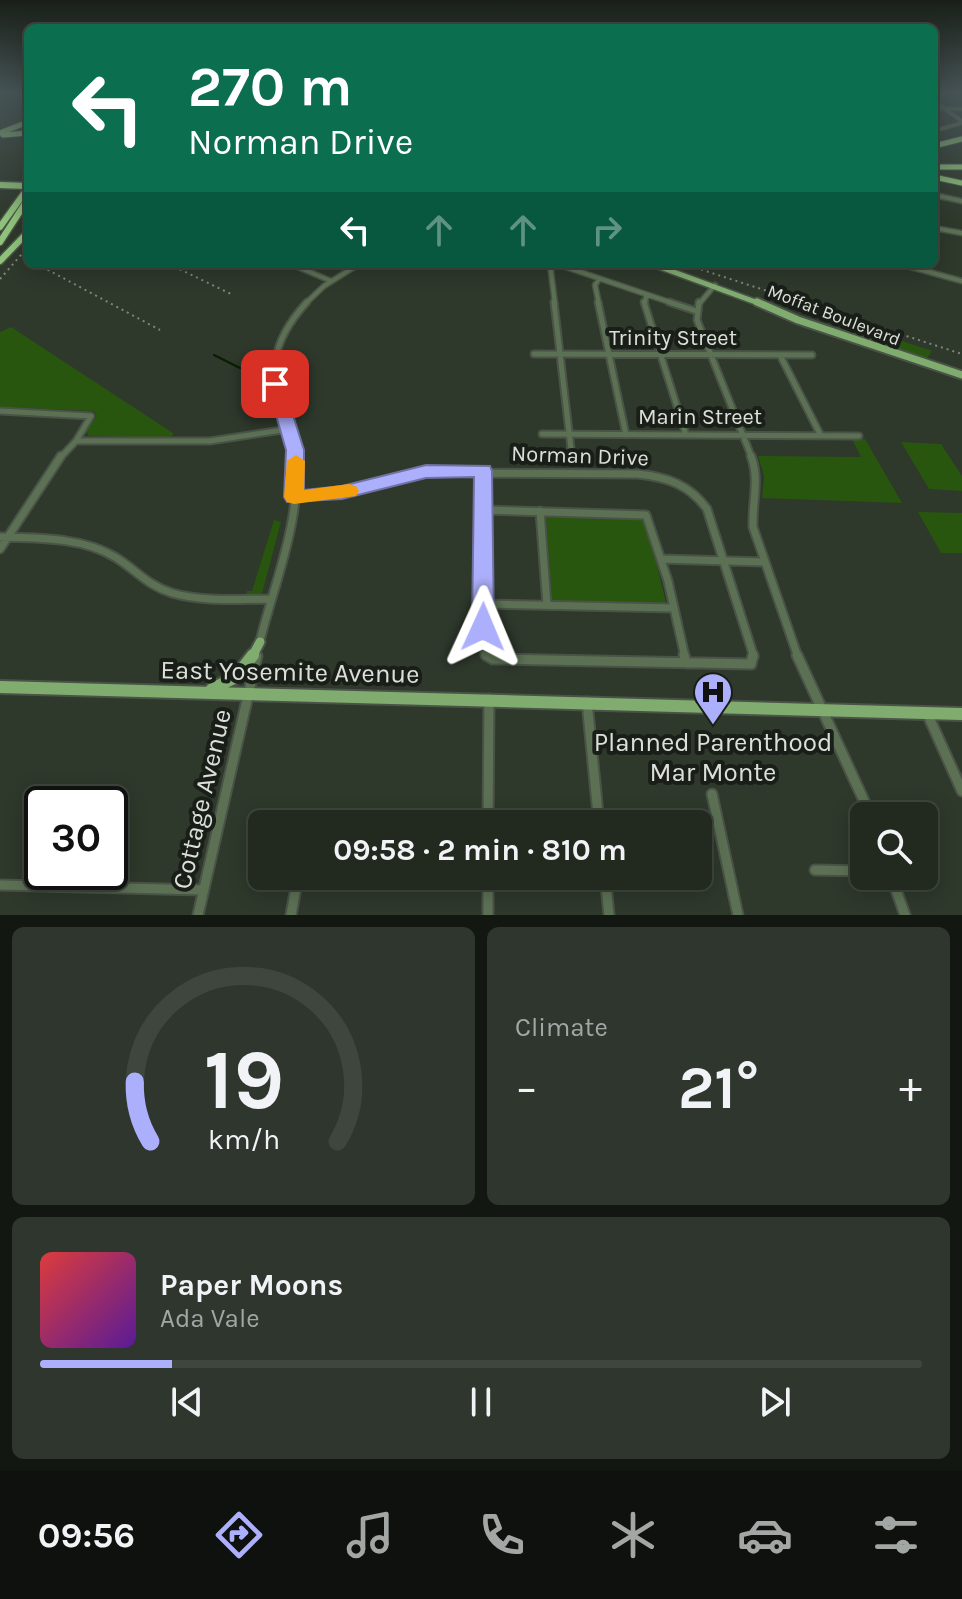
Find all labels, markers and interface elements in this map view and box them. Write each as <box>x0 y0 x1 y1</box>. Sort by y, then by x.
text: 270 m <box>188 54 352 119</box>
icon: left <box>56 56 160 160</box>
text: Norman Drive <box>188 121 413 163</box>
icon: left <box>333 208 377 252</box>
icon: ahead <box>417 208 461 252</box>
icon: ahead <box>501 208 545 252</box>
icon: right <box>585 208 629 252</box>
street label: Moffat Boulevard <box>764 280 904 350</box>
street label: Trinity Street <box>609 325 737 351</box>
pin <box>241 350 309 418</box>
icon: arrive <box>253 362 297 406</box>
street label: Marin Street <box>638 404 762 430</box>
street label: Norman Drive <box>511 441 649 471</box>
position arrow <box>441 585 525 669</box>
street label: East Yosemite Avenue <box>160 654 420 690</box>
hospital icon: Planned Parenthood Mar Monte <box>692 671 734 726</box>
street label: Cottage Avenue <box>166 706 238 892</box>
place label: Planned Parenthood Mar Monte <box>594 727 832 788</box>
speed limit sign: 30 <box>24 786 128 890</box>
map controls <box>850 802 938 890</box>
button: search <box>850 802 938 890</box>
text: 09:58 · 2 min · 810 m <box>333 832 627 868</box>
text: Climate <box>515 1012 608 1043</box>
text: 19 <box>203 1032 284 1129</box>
text: 21° <box>678 1053 759 1123</box>
text: − <box>515 1062 538 1113</box>
text: + <box>899 1062 922 1113</box>
text: km/h <box>207 1123 280 1156</box>
text: Paper Moons <box>160 1267 343 1303</box>
text: Ada Vale <box>160 1303 260 1334</box>
icon: previous <box>165 1380 209 1424</box>
icon: pause <box>459 1380 503 1424</box>
icon: next <box>753 1380 797 1424</box>
icon: directions <box>211 1507 267 1563</box>
icon: music <box>342 1507 398 1563</box>
icon: phone <box>474 1507 530 1563</box>
icon: climate <box>605 1507 661 1563</box>
icon: car <box>737 1507 793 1563</box>
icon: filters <box>868 1507 924 1563</box>
text: 09:56 <box>38 1514 135 1556</box>

